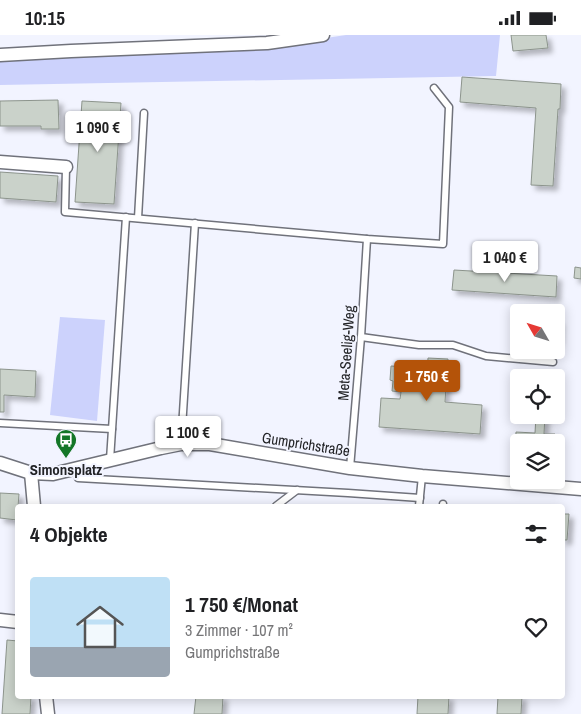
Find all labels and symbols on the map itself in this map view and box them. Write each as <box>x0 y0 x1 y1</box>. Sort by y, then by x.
pin: 1 090 € <box>52 111 144 153</box>
pin: 1 040 € <box>459 241 551 283</box>
street label: Meta-Seelig-Weg <box>332 304 360 401</box>
north arrow <box>510 304 565 359</box>
pin: 1 750 € <box>381 359 473 402</box>
pin: 1 100 € <box>142 415 234 458</box>
street label: Gumprichstraße <box>260 427 352 461</box>
bus stop icon: Simonsplatz <box>54 428 78 459</box>
place label: Simonsplatz <box>30 459 102 480</box>

